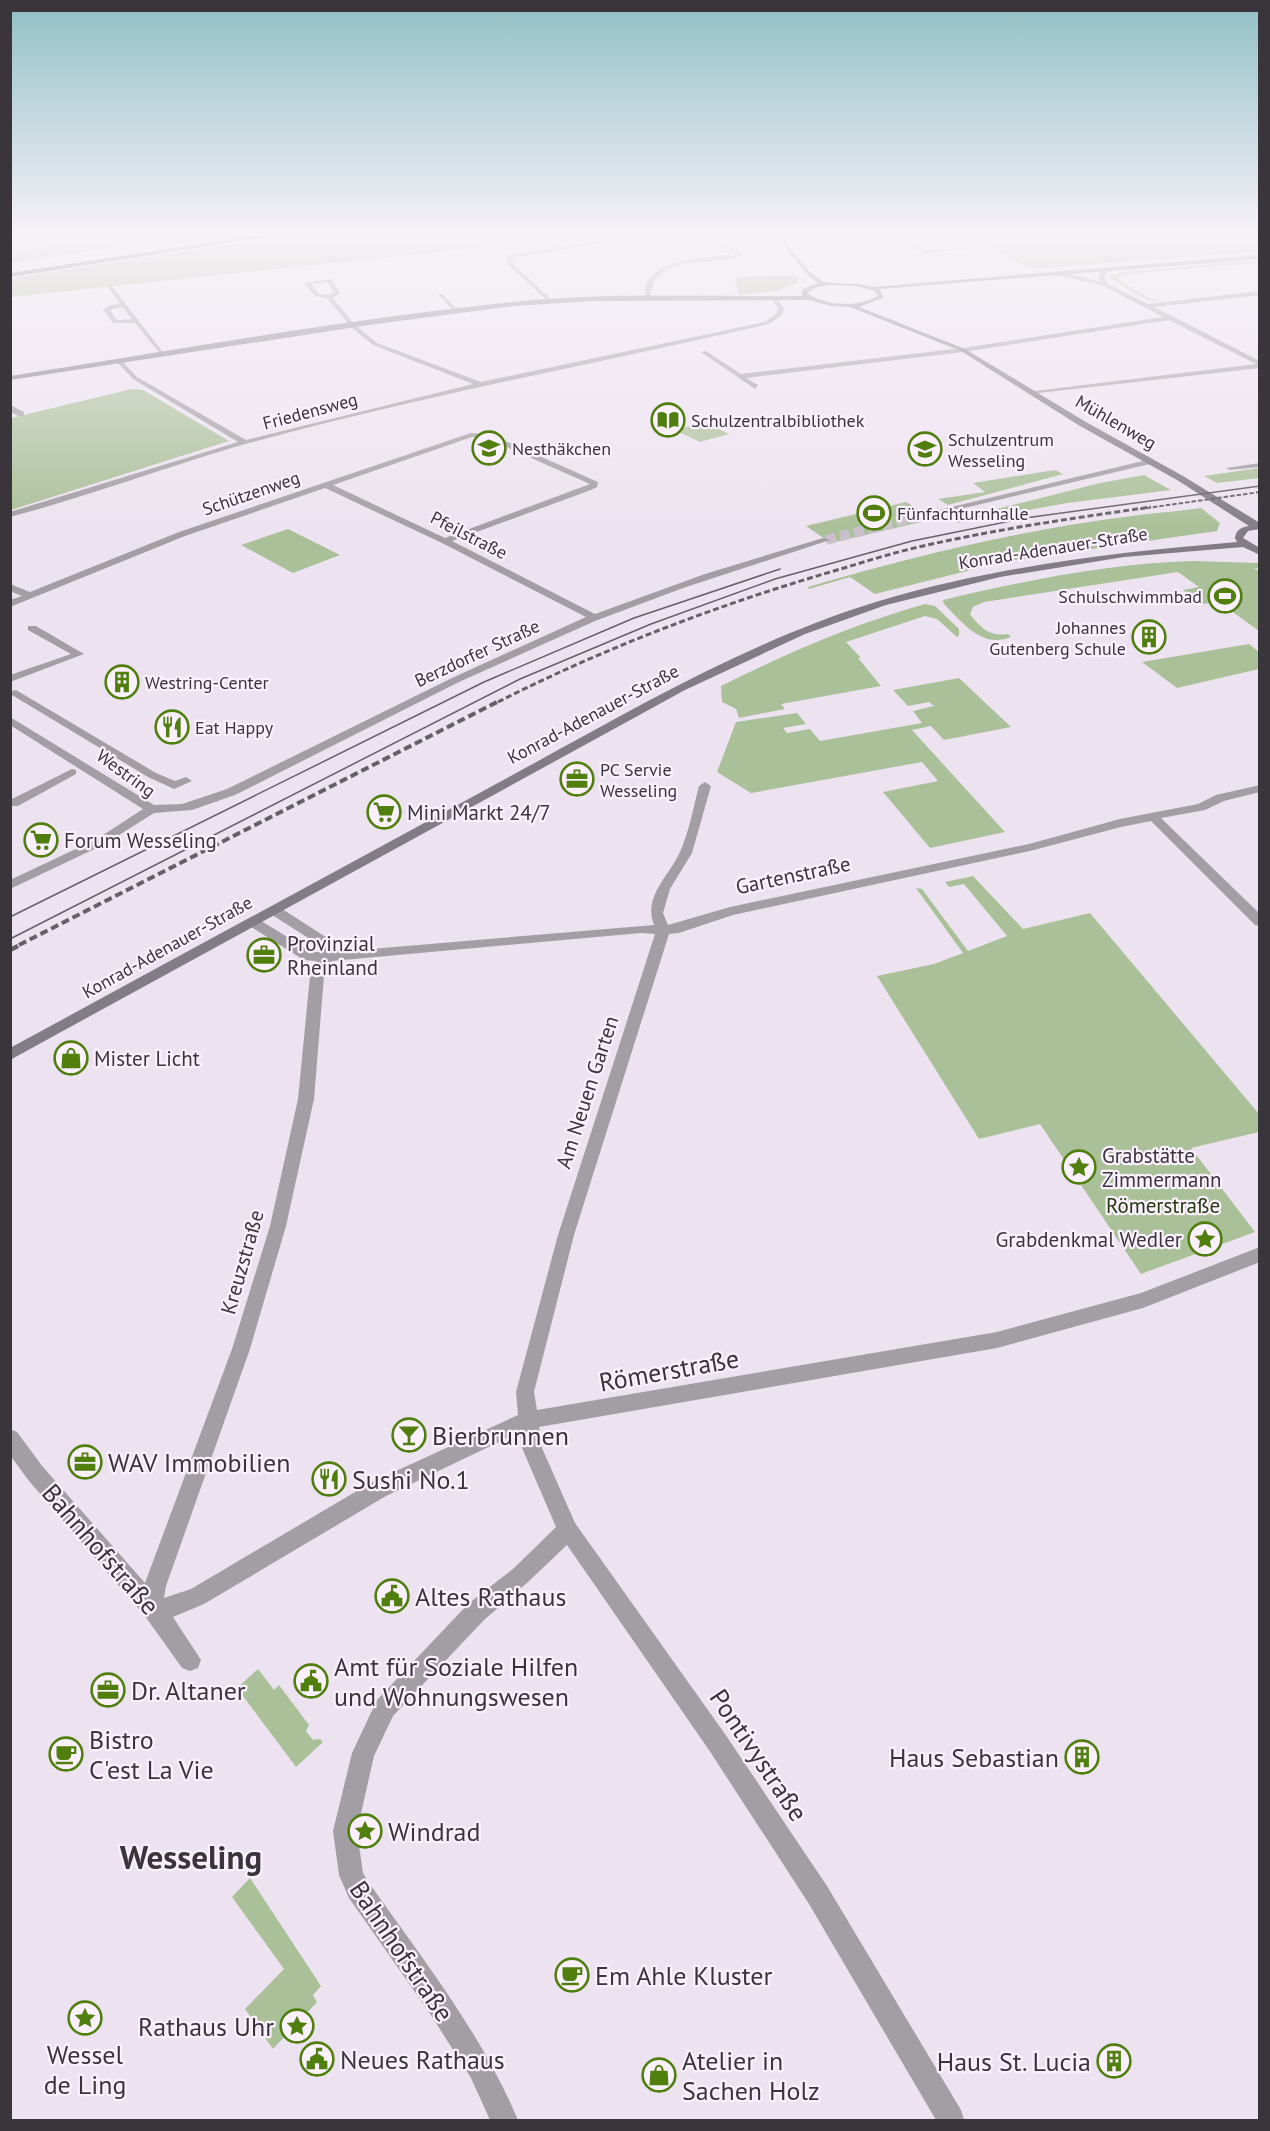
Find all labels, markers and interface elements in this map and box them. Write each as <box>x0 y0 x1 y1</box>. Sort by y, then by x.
street label: Friedensweg <box>260 387 360 435</box>
street label: Mühlenweg <box>1071 390 1161 454</box>
library icon: Schulzentralbibliothek <box>650 402 686 438</box>
place label: Schulzentralbibliothek <box>691 409 865 432</box>
place label: Schulzentrum Wesseling <box>948 428 1054 472</box>
school or university icon: Nesthäkchen <box>471 430 507 466</box>
school or university icon: Schulzentrum Wesseling <box>907 431 943 467</box>
place label: Nesthäkchen <box>512 437 611 460</box>
street label: Schützenweg <box>199 466 303 520</box>
sports icon: Fünfachturnhalle <box>856 495 892 531</box>
place label: Fünfachturnhalle <box>897 502 1029 525</box>
street label: Pfeilstraße <box>427 506 511 564</box>
street label: Konrad-Adenauer-Straße <box>957 522 1149 574</box>
sports icon: Schulschwimmbad <box>1207 578 1243 614</box>
place label: Schulschwimmbad <box>1058 585 1202 608</box>
street label: Berzdorfer Straße <box>411 614 543 692</box>
place label: Johannes Gutenberg Schule <box>989 616 1126 660</box>
building icon: Johannes Gutenberg Schule <box>1131 619 1167 655</box>
street label: Konrad-Adenauer-Straße <box>503 659 683 769</box>
building icon: Westring-Center <box>104 664 140 700</box>
place label: Westring-Center <box>145 671 269 694</box>
restaurant icon: Eat Happy <box>154 709 190 745</box>
place label: Eat Happy <box>195 716 274 739</box>
street label: Westring <box>92 744 160 802</box>
place label: PC Servie Wesseling <box>600 758 677 802</box>
office icon: PC Servie Wesseling <box>559 761 595 797</box>
supermarket icon: Mini Markt 24/7 <box>366 794 402 830</box>
place label: Mini Markt 24/7 <box>407 799 551 826</box>
supermarket icon: Forum Wesseling <box>23 822 59 858</box>
place label: Forum Wesseling <box>64 827 217 854</box>
street label: Gartenstraße <box>733 850 853 900</box>
street label: Konrad-Adenauer-Straße <box>78 891 256 1003</box>
place label: Provinzial Rheinland <box>287 930 378 981</box>
office icon: Provinzial Rheinland <box>246 937 282 973</box>
street label: Am Neuen Garten <box>550 1012 624 1172</box>
shop icon: Mister Licht <box>53 1040 89 1076</box>
place label: Mister Licht <box>94 1045 200 1072</box>
place label: Grabstätte Zimmermann <box>1102 1142 1221 1193</box>
place icon: Grabstätte Zimmermann <box>1061 1149 1097 1185</box>
park label: Römerstraße <box>1106 1192 1220 1219</box>
street label: Kreuzstraße <box>214 1207 270 1317</box>
place icon: Grabdenkmal Wedler <box>1187 1221 1223 1257</box>
place label: Grabdenkmal Wedler <box>996 1226 1182 1253</box>
street label: Römerstraße <box>596 1341 742 1399</box>
bar icon: Bierbrunnen <box>391 1417 427 1453</box>
place label: Bierbrunnen <box>432 1419 569 1452</box>
office icon: WAV Immobilien <box>67 1444 103 1480</box>
place label: WAV Immobilien <box>108 1446 291 1479</box>
restaurant icon: Sushi No.1 <box>311 1461 347 1497</box>
place label: Sushi No.1 <box>352 1463 470 1496</box>
street label: Bahnhofstraße <box>35 1477 167 1621</box>
public building icon: Altes Rathaus <box>374 1578 410 1614</box>
place label: Altes Rathaus <box>415 1580 566 1613</box>
place label: Amt für Soziale Hilfen und Wohnungswesen <box>334 1650 578 1713</box>
public building icon: Amt für Soziale Hilfen und Wohnungswesen <box>293 1663 329 1699</box>
office icon: Dr. Altaner <box>90 1672 126 1708</box>
place label: Dr. Altaner <box>131 1674 246 1707</box>
street label: Pontivystraße <box>703 1683 815 1827</box>
place label: Bistro C'est La Vie <box>89 1723 214 1786</box>
cafe icon: Bistro C'est La Vie <box>48 1736 84 1772</box>
building icon: Haus Sebastian <box>1064 1739 1100 1775</box>
place label: Haus Sebastian <box>889 1741 1059 1774</box>
place icon: Windrad <box>347 1813 383 1849</box>
place label: Windrad <box>388 1815 480 1848</box>
district label: Wesseling <box>120 1835 262 1878</box>
street label: Bahnhofstraße <box>343 1874 461 2028</box>
cafe icon: Em Ahle Kluster <box>554 1957 590 1993</box>
place label: Em Ahle Kluster <box>595 1959 772 1992</box>
place icon: Wessel de Ling <box>67 2000 103 2036</box>
place icon: Rathaus Uhr <box>279 2008 315 2044</box>
place label: Rathaus Uhr <box>138 2010 274 2043</box>
place label: Wessel de Ling <box>44 2038 126 2101</box>
public building icon: Neues Rathaus <box>299 2041 335 2077</box>
place label: Neues Rathaus <box>340 2043 505 2076</box>
building icon: Haus St. Lucia <box>1096 2043 1132 2079</box>
place label: Atelier in Sachen Holz <box>682 2044 820 2107</box>
place label: Haus St. Lucia <box>937 2045 1091 2078</box>
shop icon: Atelier in Sachen Holz <box>641 2057 677 2093</box>

